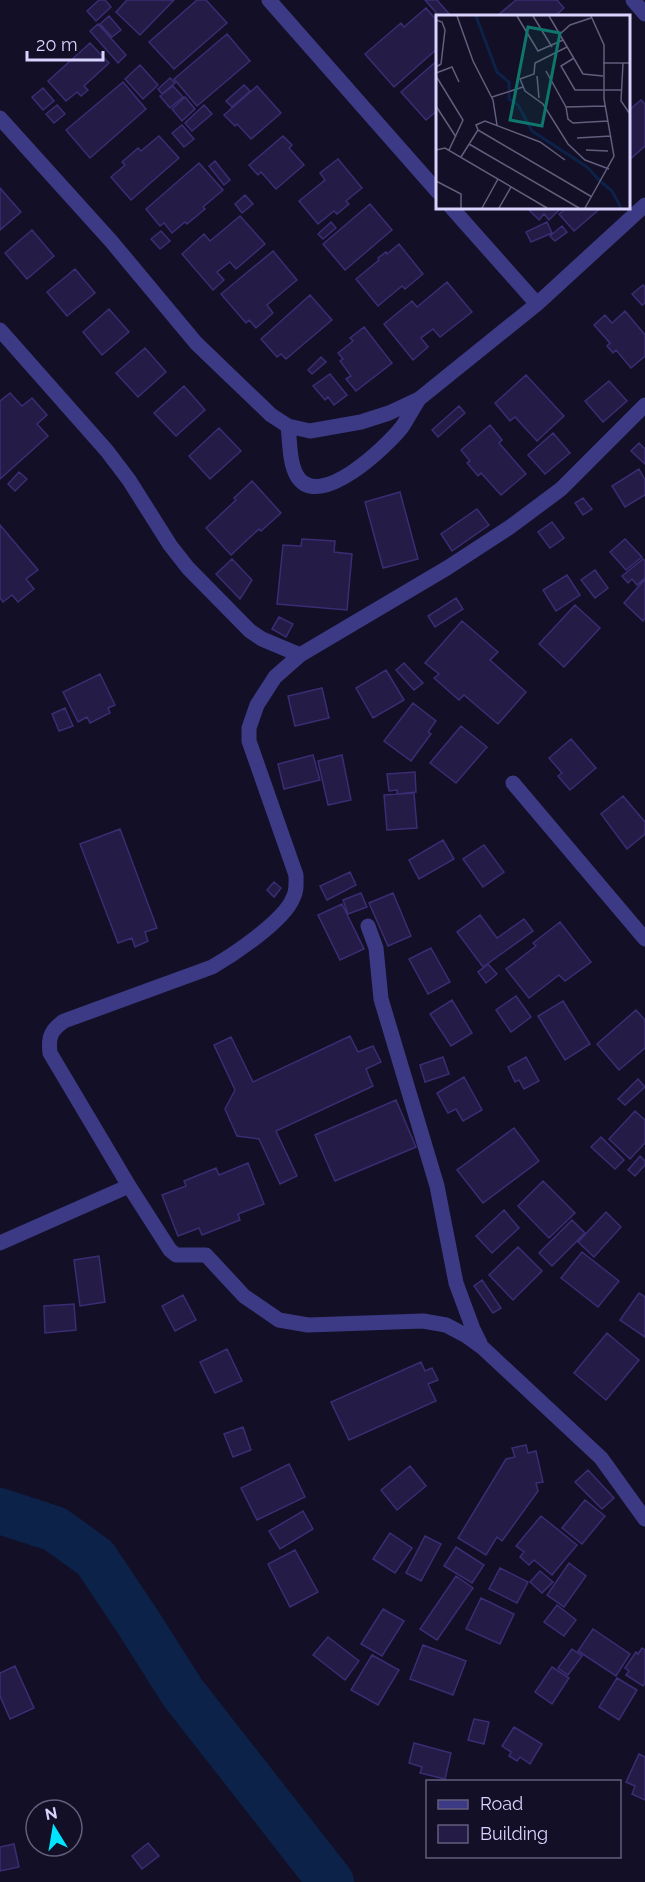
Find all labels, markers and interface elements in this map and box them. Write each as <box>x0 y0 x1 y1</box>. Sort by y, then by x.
inset map <box>436 15 630 208</box>
scale bar <box>27 24 104 62</box>
text: 20 m <box>36 34 78 55</box>
legend <box>426 1780 621 1858</box>
text: Road <box>480 1793 523 1814</box>
north arrow <box>24 1798 84 1858</box>
text: N <box>43 1803 59 1824</box>
text: Building <box>480 1823 548 1844</box>

